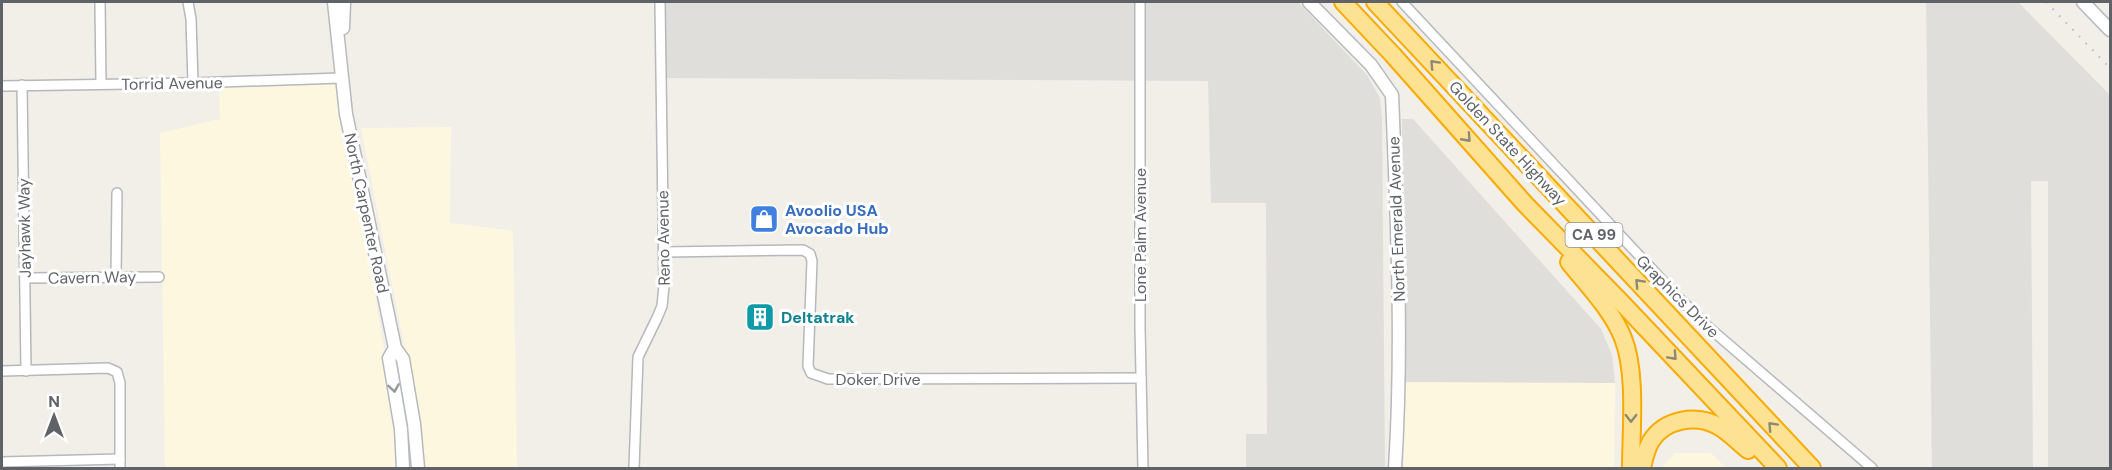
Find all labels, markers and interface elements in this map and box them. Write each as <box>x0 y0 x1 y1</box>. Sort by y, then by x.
one-way arrow <box>1430 61 1441 71</box>
street label: Torrid Avenue <box>121 72 223 95</box>
street label: Golden State Highway <box>1444 76 1571 210</box>
street label: North Carpenter Road <box>339 131 394 295</box>
one-way arrow <box>1460 131 1471 142</box>
street label: North Emerald Avenue <box>1383 136 1410 302</box>
street label: Lone Palm Avenue <box>1130 168 1151 302</box>
street label: Jayhawk Way <box>13 178 36 278</box>
street label: Reno Avenue <box>652 190 675 286</box>
place label: Avoolio USA Avocado Hub <box>785 200 889 239</box>
shop icon: Avoolio USA Avocado Hub <box>748 203 780 235</box>
road number: CA 99 <box>1566 223 1622 247</box>
street label: Graphics Drive <box>1632 250 1724 342</box>
street label: Cavern Way <box>48 266 136 289</box>
one-way arrow <box>1636 279 1647 290</box>
building icon: Deltatrak <box>744 301 776 333</box>
place label: Deltatrak <box>781 307 855 328</box>
one-way arrow <box>1665 349 1676 360</box>
street label: Doker Drive <box>835 369 921 390</box>
one-way arrow <box>388 383 400 393</box>
north arrow <box>24 386 84 446</box>
text: N <box>48 391 60 412</box>
one-way arrow <box>1625 414 1637 423</box>
one-way arrow <box>1768 422 1779 432</box>

